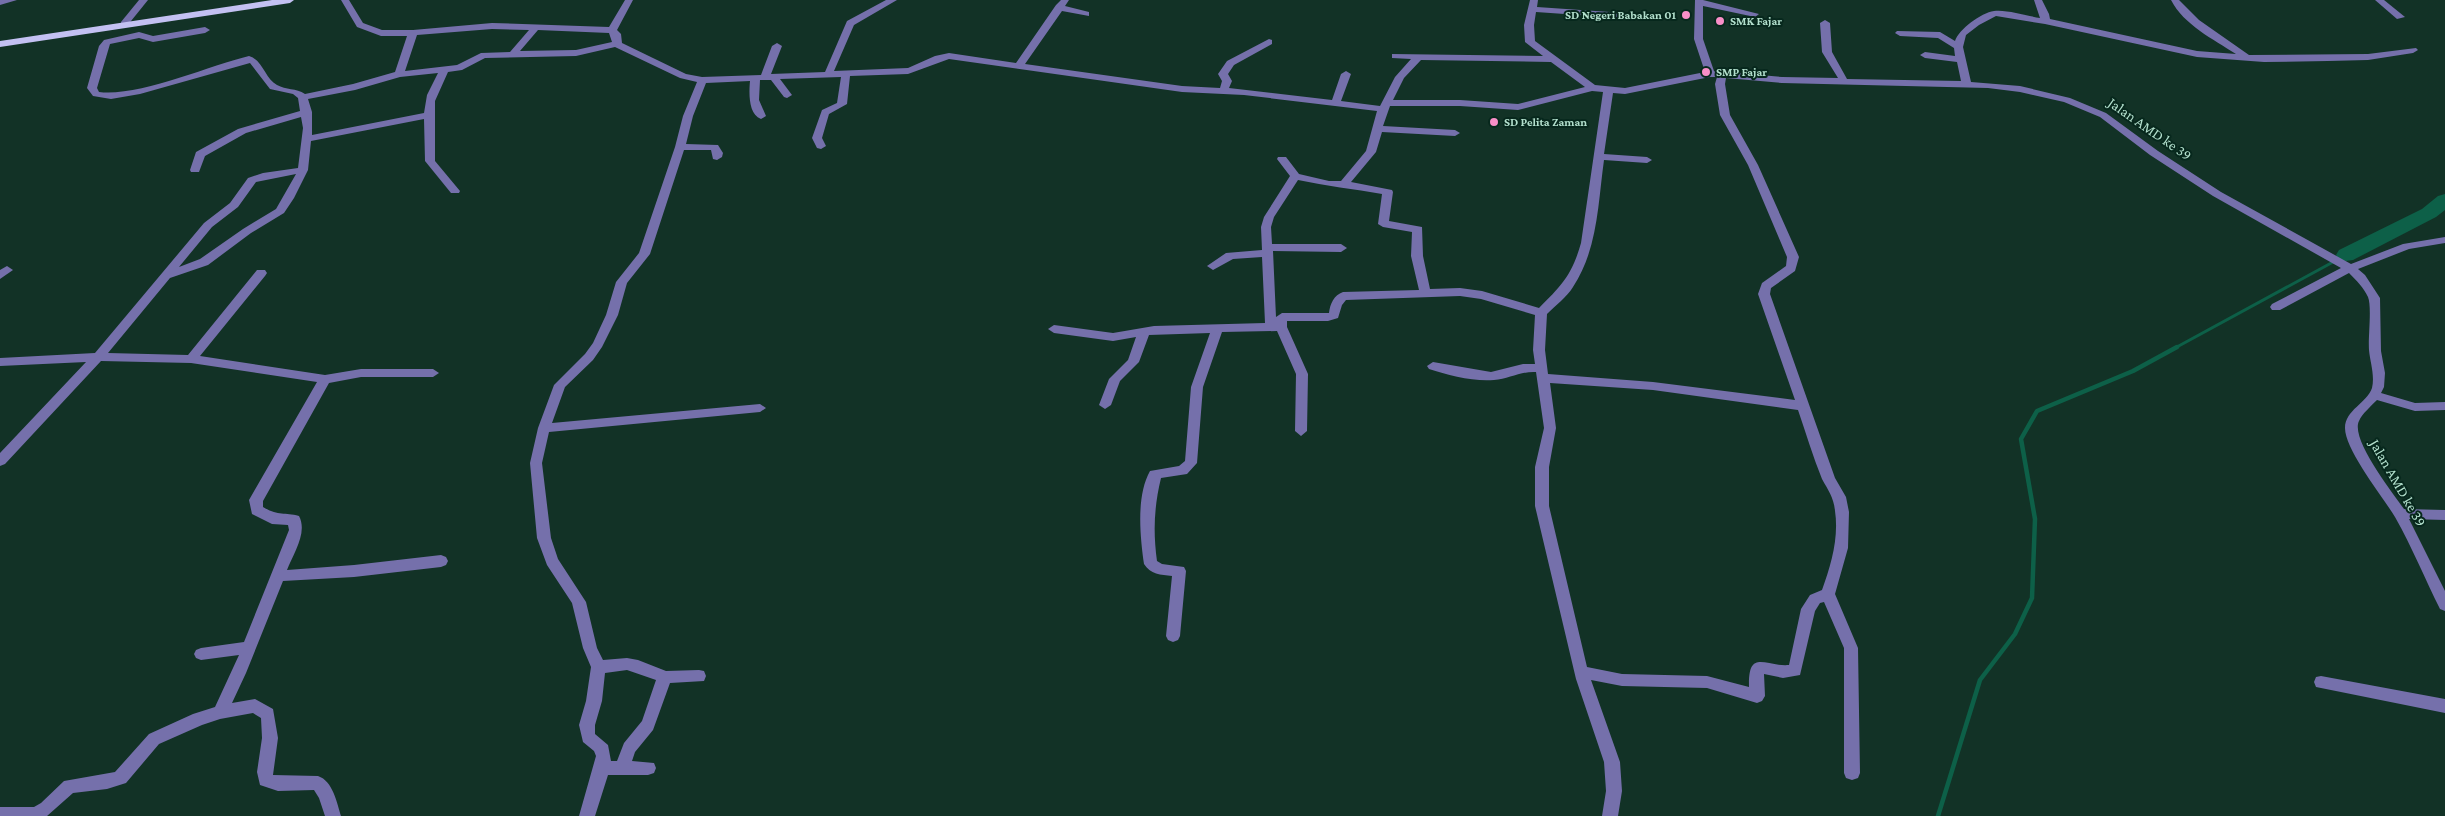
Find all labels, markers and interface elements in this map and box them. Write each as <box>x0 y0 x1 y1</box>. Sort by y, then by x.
place label: SD Negeri Babakan 01 <box>1565 8 1677 22</box>
marker: SD Negeri Babakan 01 <box>1680 9 1692 21</box>
place label: SMK Fajar <box>1730 14 1782 28</box>
marker: SMK Fajar <box>1714 15 1726 27</box>
place label: SMP Fajar <box>1716 65 1767 79</box>
marker: SMP Fajar <box>1700 66 1712 78</box>
street label: Jalan AMD ke 39 <box>2103 93 2195 164</box>
place label: SD Pelita Zaman <box>1504 115 1587 129</box>
marker: SD Pelita Zaman <box>1488 116 1500 128</box>
street label: Jalan AMD ke 39 <box>2365 435 2429 530</box>

